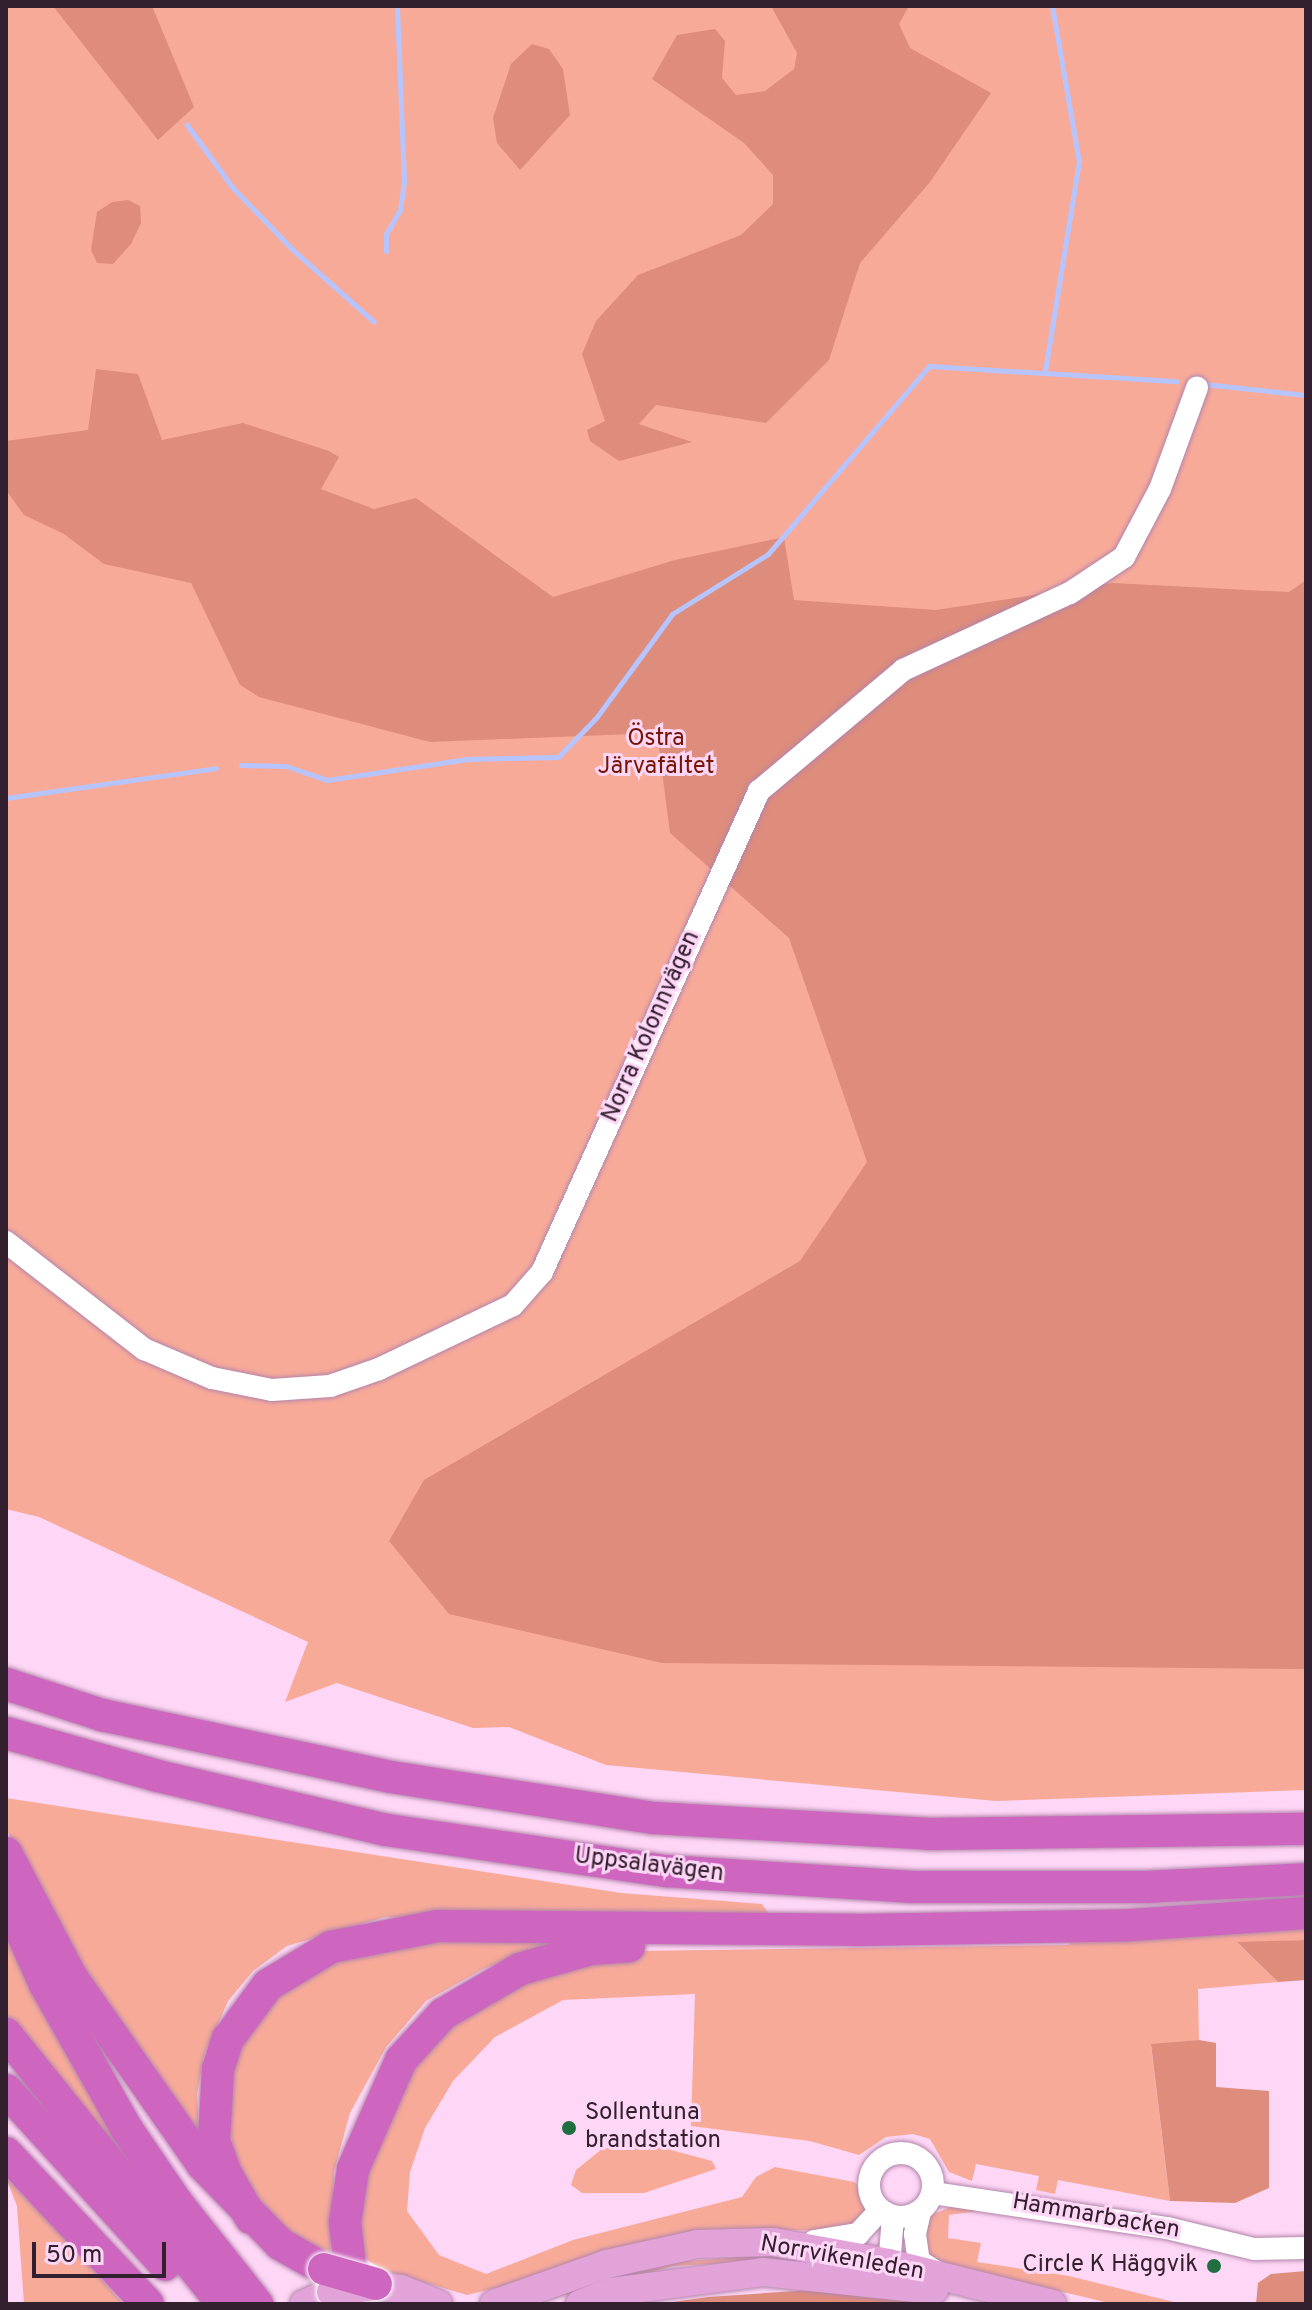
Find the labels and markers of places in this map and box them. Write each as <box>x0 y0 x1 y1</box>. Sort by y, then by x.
place label: Sollentuna brandstation <box>585 2100 721 2156</box>
marker: Sollentuna brandstation <box>560 2119 578 2137</box>
place label: Circle K Häggvik <box>1022 2252 1198 2280</box>
marker: Circle K Häggvik <box>1205 2257 1223 2275</box>

